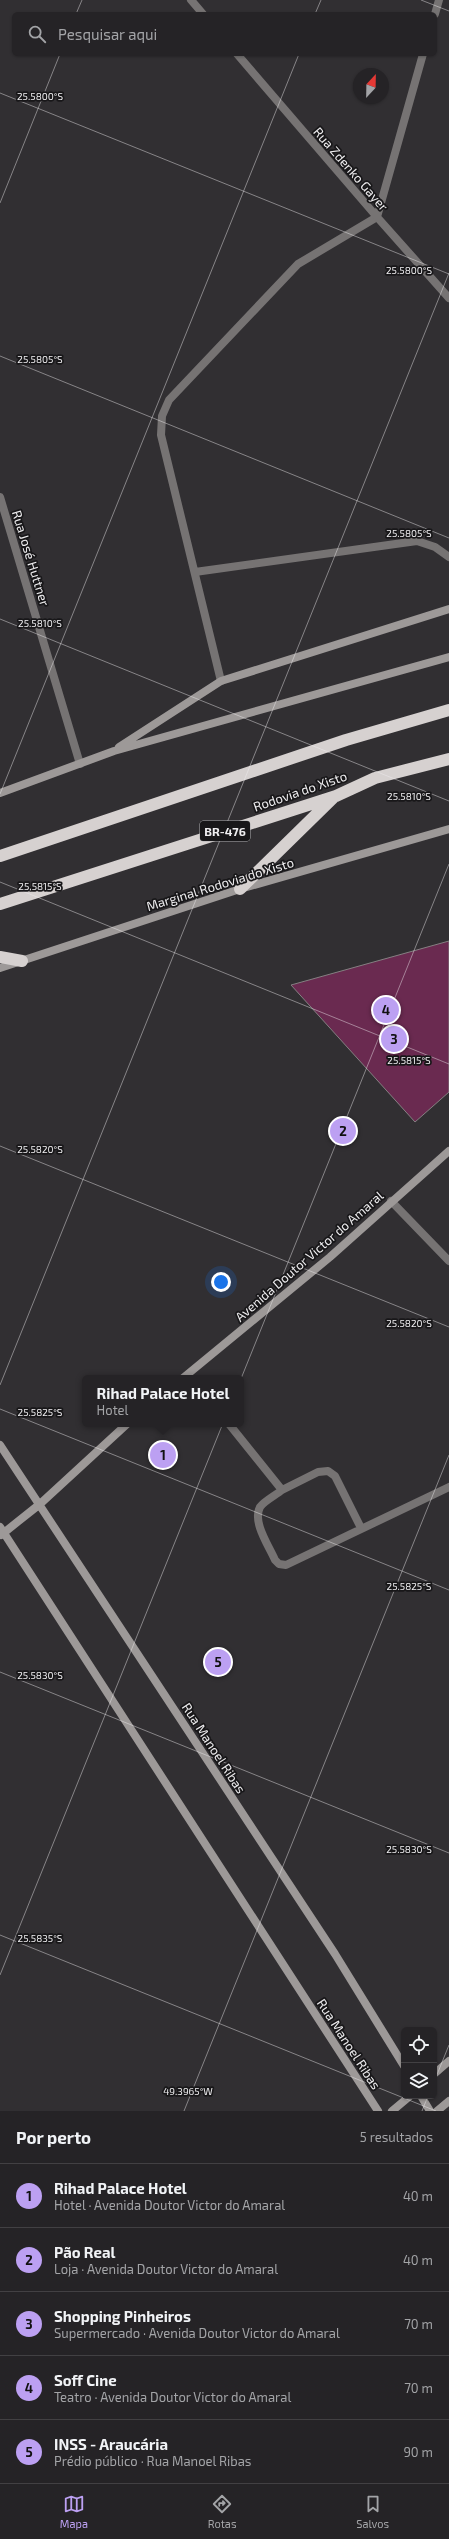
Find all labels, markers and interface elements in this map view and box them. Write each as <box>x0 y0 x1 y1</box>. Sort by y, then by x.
search box <box>12 12 437 56</box>
icon: search <box>26 23 48 45</box>
text: Pesquisar aqui <box>58 25 157 43</box>
north arrow <box>353 68 389 104</box>
text: 25.5800°S <box>17 90 63 102</box>
street label: Rua Zdenko Gayer <box>310 124 392 214</box>
text: 25.5800°S <box>386 264 432 276</box>
text: 25.5805°S <box>17 353 63 365</box>
street label: Rua José Huttner <box>9 508 53 608</box>
text: 25.5805°S <box>386 527 432 539</box>
text: 25.5810°S <box>18 617 62 629</box>
street label: Rodovia do Xisto <box>251 767 349 815</box>
text: 25.5810°S <box>387 790 431 802</box>
road number: BR-476 <box>200 821 250 841</box>
street label: Marginal Rodovia do Xisto <box>144 854 296 914</box>
text: 25.5815°S <box>18 880 62 892</box>
pin: 4 <box>373 995 399 1025</box>
pin: 3 <box>381 1024 407 1054</box>
text: 25.5815°S <box>387 1054 431 1066</box>
pin: 2 <box>330 1116 356 1146</box>
text: 25.5820°S <box>17 1143 63 1155</box>
street label: Avenida Doutor Victor do Amaral <box>232 1187 386 1325</box>
your location <box>211 1272 231 1292</box>
text: 25.5820°S <box>386 1317 432 1329</box>
popup <box>82 1375 244 1427</box>
text: Rihad Palace Hotel <box>97 1384 229 1402</box>
text: Hotel <box>97 1402 128 1418</box>
text: 25.5825°S <box>18 1406 63 1418</box>
pin: 1 <box>150 1440 176 1470</box>
text: 25.5825°S <box>387 1580 432 1592</box>
pin: 5 <box>205 1647 231 1677</box>
text: 25.5830°S <box>17 1669 63 1681</box>
street label: Rua Manoel Ribas <box>179 1700 249 1796</box>
text: 25.5830°S <box>386 1843 432 1855</box>
text: 25.5835°S <box>18 1932 63 1944</box>
street label: Rua Manoel Ribas <box>314 1996 384 2092</box>
map controls <box>401 2027 437 2099</box>
button: locate <box>401 2027 437 2063</box>
button: layers <box>401 2063 437 2099</box>
text: 49.3965°W <box>163 2085 213 2097</box>
text: Por perto <box>16 2127 91 2147</box>
text: 5 resultados <box>360 2129 433 2145</box>
text: Rihad Palace Hotel <box>54 2179 187 2197</box>
text: 1 <box>26 2188 32 2204</box>
text: 40 m <box>403 2188 433 2204</box>
text: Hotel · Avenida Doutor Victor do Amaral <box>54 2197 285 2213</box>
text: Pão Real <box>54 2243 115 2261</box>
text: 2 <box>25 2252 33 2268</box>
text: 40 m <box>403 2252 433 2268</box>
text: Loja · Avenida Doutor Victor do Amaral <box>54 2261 278 2277</box>
text: Shopping Pinheiros <box>54 2307 191 2325</box>
text: 3 <box>25 2316 33 2332</box>
text: 70 m <box>404 2316 433 2332</box>
text: Supermercado · Avenida Doutor Victor do Amaral <box>54 2325 340 2341</box>
text: Soff Cine <box>54 2371 117 2389</box>
text: 4 <box>25 2380 33 2396</box>
text: 70 m <box>404 2380 433 2396</box>
text: Teatro · Avenida Doutor Victor do Amaral <box>54 2389 291 2405</box>
text: INSS - Araucária <box>54 2435 168 2453</box>
text: 5 <box>25 2444 33 2460</box>
text: 90 m <box>403 2444 433 2460</box>
text: Prédio público · Rua Manoel Ribas <box>54 2453 251 2469</box>
tab: Mapa <box>60 2493 88 2530</box>
tab: Rotas <box>208 2493 237 2530</box>
tab: Salvos <box>356 2493 389 2530</box>

